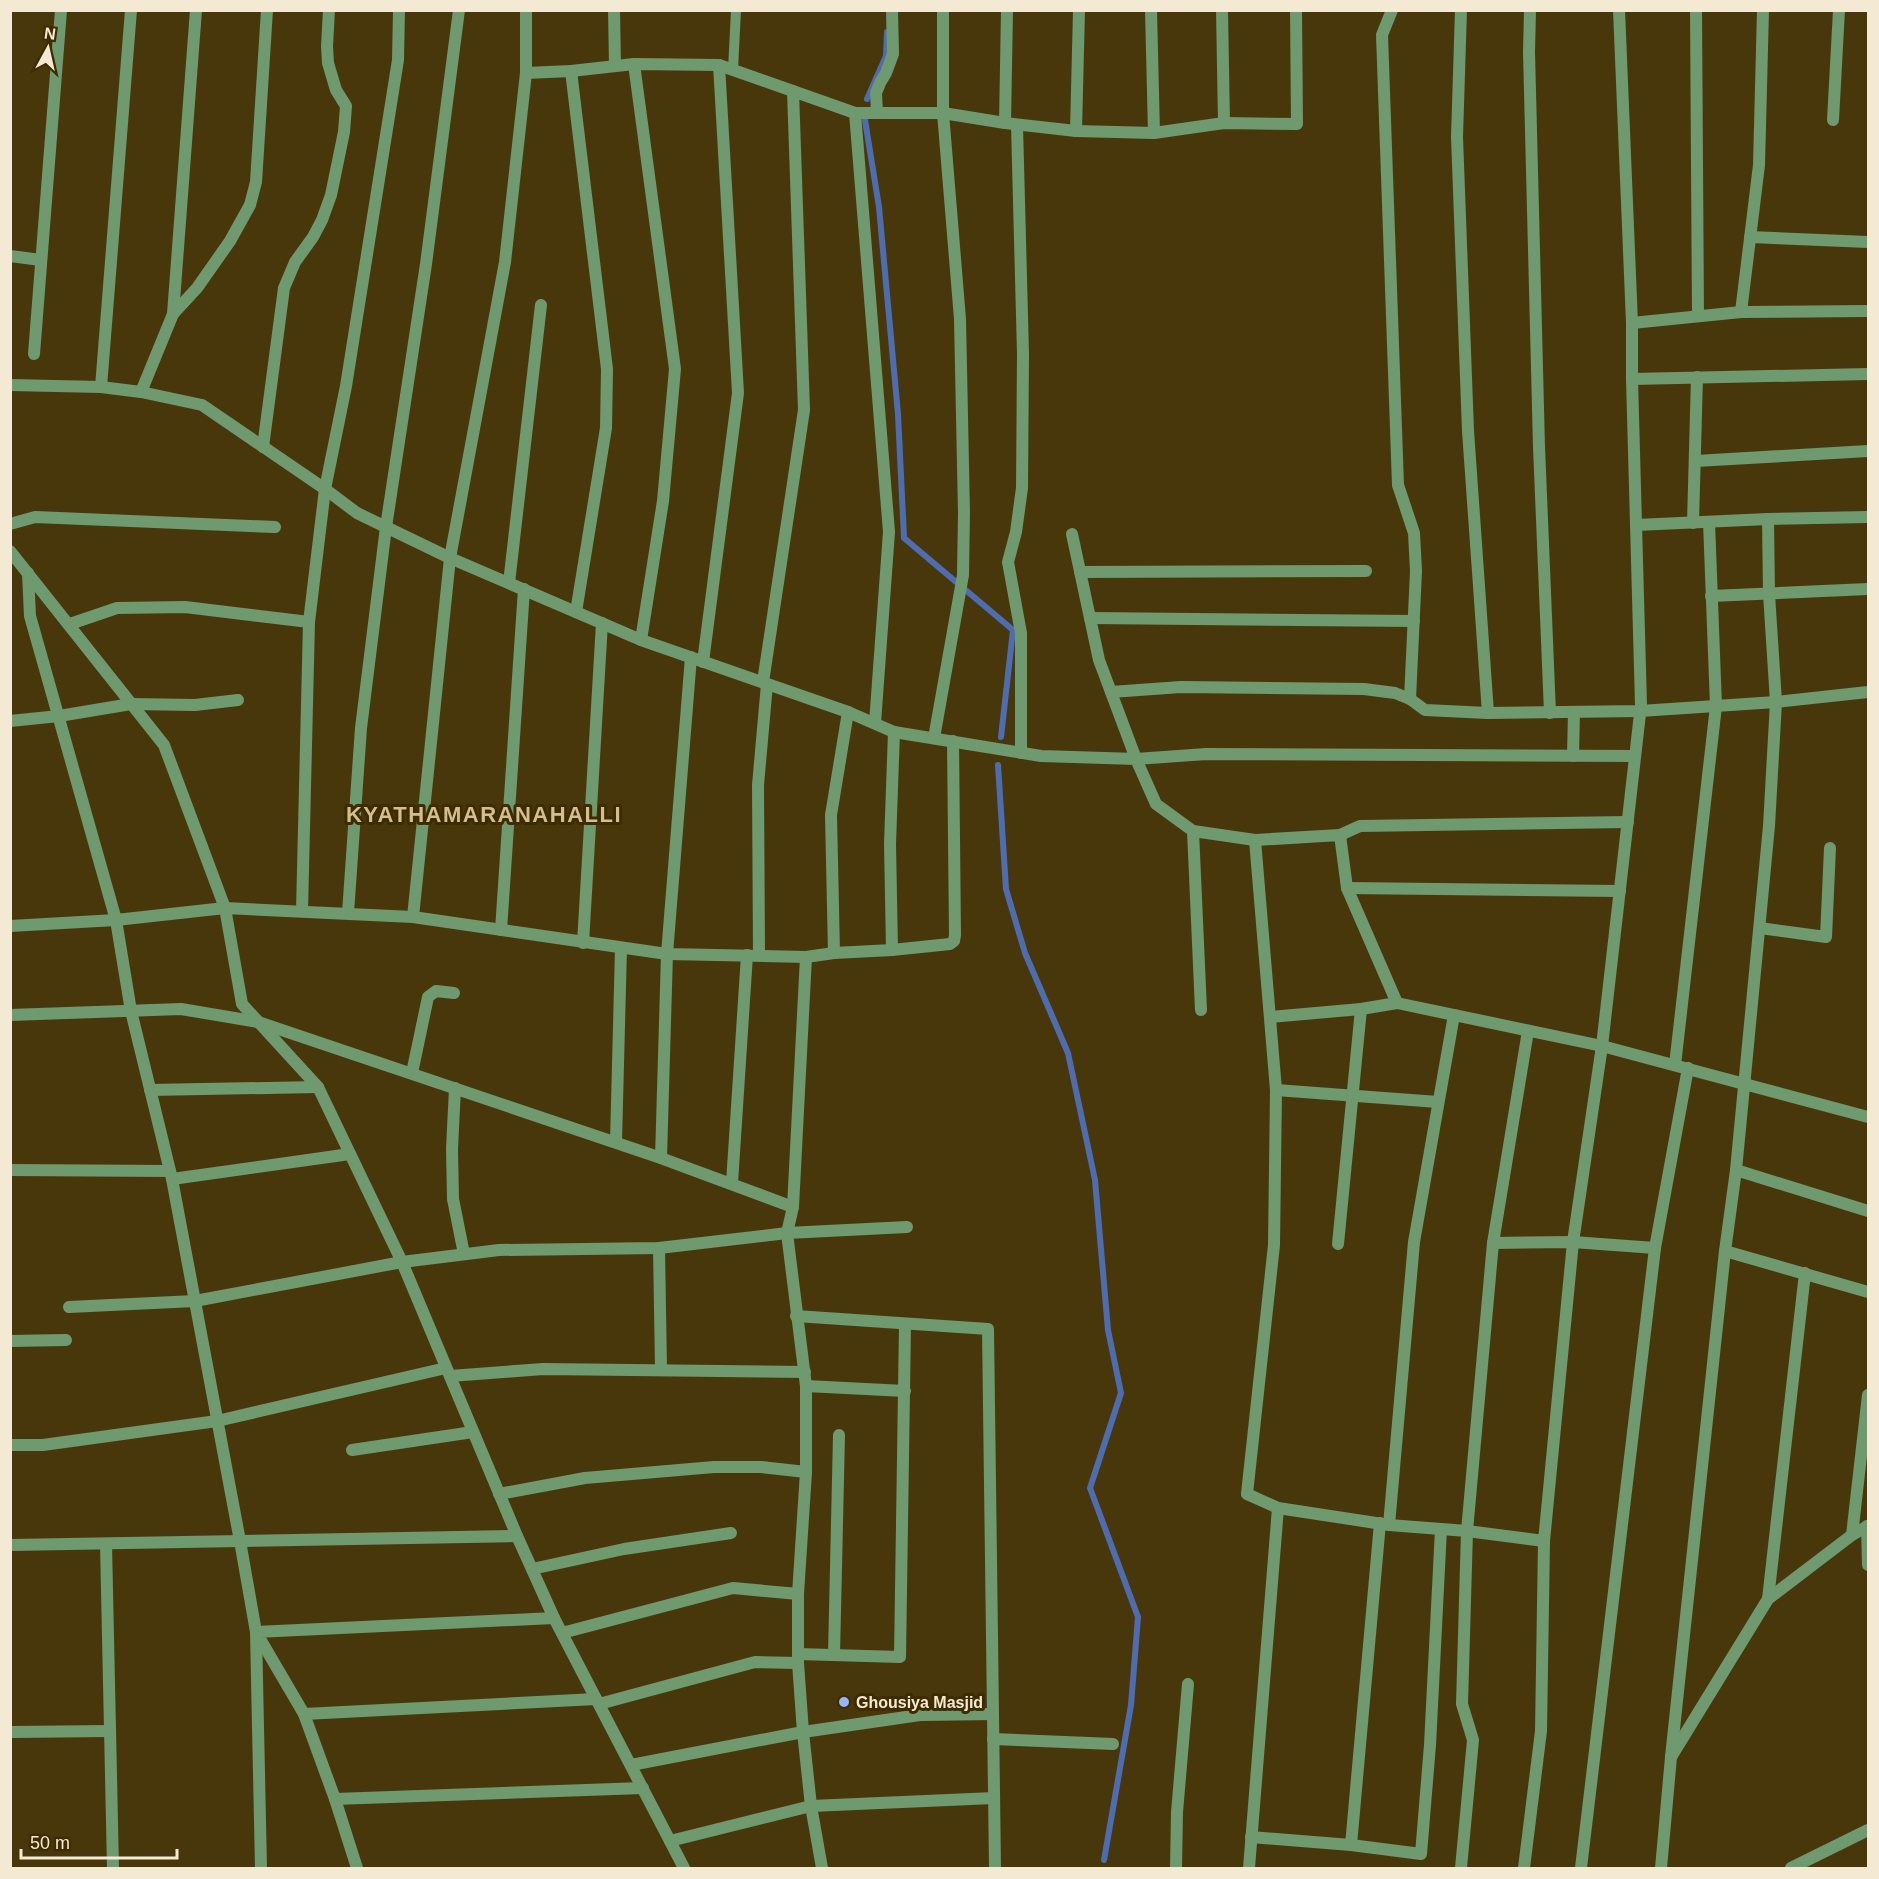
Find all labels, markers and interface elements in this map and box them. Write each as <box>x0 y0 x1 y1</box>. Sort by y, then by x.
north arrow <box>18 18 78 78</box>
text: N <box>43 24 57 43</box>
district label: KYATHAMARANAHALLI <box>346 802 622 827</box>
place label: Ghousiya Masjid <box>856 1694 983 1711</box>
marker: Ghousiya Masjid <box>837 1695 851 1709</box>
scale bar <box>21 1822 177 1860</box>
text: 50 m <box>30 1833 70 1853</box>

